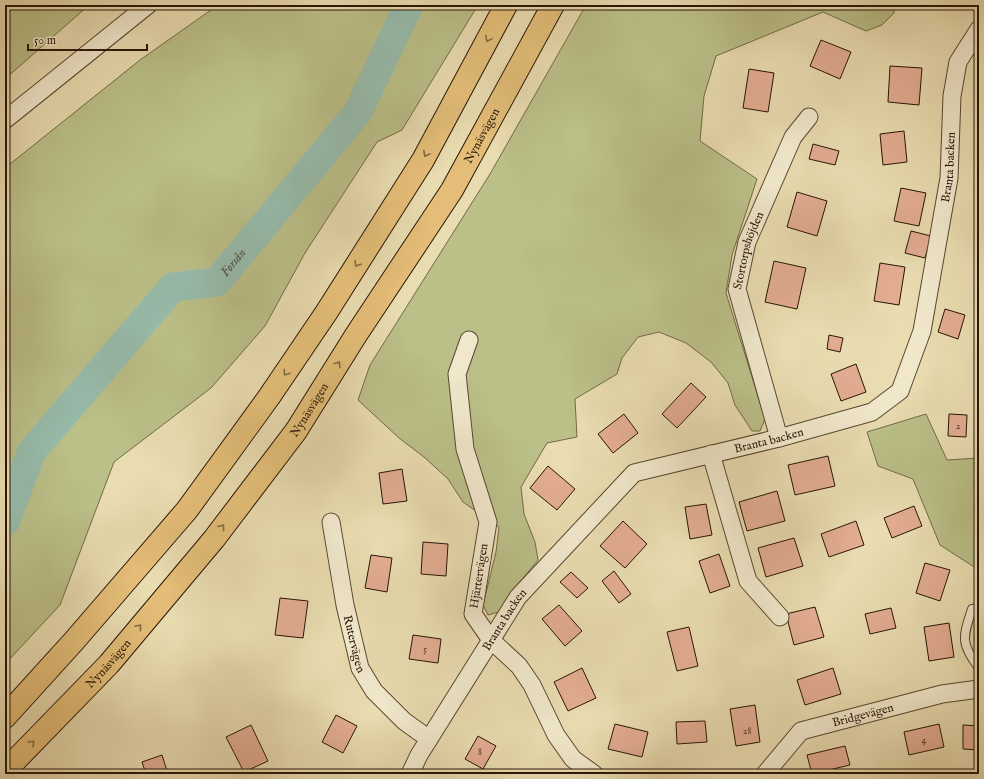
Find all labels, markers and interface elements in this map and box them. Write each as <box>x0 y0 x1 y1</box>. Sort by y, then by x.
scale bar <box>28 26 147 52</box>
text: 50 m <box>34 33 56 48</box>
one-way arrow <box>485 35 492 43</box>
street label: Nynäsvägen <box>460 105 503 166</box>
street label: Branta backen <box>937 131 958 204</box>
one-way arrow <box>423 150 431 157</box>
street label: Stortorpshöjden <box>730 209 767 291</box>
water label: Forsån <box>217 245 250 280</box>
one-way arrow <box>354 260 362 267</box>
one-way arrow <box>333 361 340 368</box>
one-way arrow <box>284 368 291 375</box>
street label: Nynäsvägen <box>287 380 332 440</box>
house number: 2 <box>956 420 961 433</box>
street label: Branta backen <box>733 424 806 456</box>
one-way arrow <box>218 525 225 532</box>
street label: Hjärtervägen <box>466 542 492 610</box>
street label: Branta backen <box>479 585 530 653</box>
street label: Rutervägen <box>340 614 369 676</box>
one-way arrow <box>135 625 142 632</box>
street label: Nynäsvägen <box>82 636 135 691</box>
house number: 5 <box>423 643 427 656</box>
street label: Bridgevägen <box>831 699 896 730</box>
house number: 28 <box>743 725 751 738</box>
house number: 4 <box>922 734 927 747</box>
one-way arrow <box>27 740 35 748</box>
house number: 8 <box>478 746 482 759</box>

